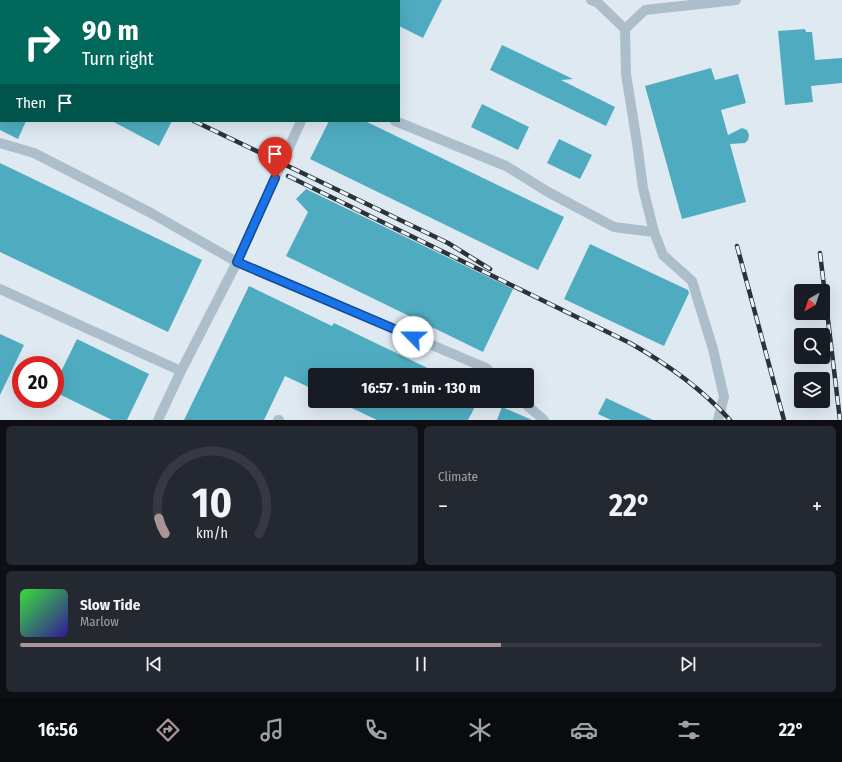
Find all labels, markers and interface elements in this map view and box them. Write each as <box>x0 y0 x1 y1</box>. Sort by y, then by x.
text: 90 m <box>82 14 139 47</box>
icon: right <box>16 16 68 68</box>
text: Turn right <box>82 48 154 70</box>
icon: arrive <box>54 92 76 114</box>
text: Then <box>16 94 46 112</box>
pin <box>258 137 292 178</box>
icon: arrive <box>264 143 286 165</box>
north arrow <box>794 284 830 320</box>
map controls <box>794 284 830 408</box>
position arrow <box>392 316 434 358</box>
button: search <box>794 328 830 364</box>
speed limit sign: 20 <box>12 356 64 408</box>
button: layers <box>794 372 830 408</box>
text: 16:57 · 1 min · 130 m <box>361 379 481 397</box>
text: Climate <box>438 469 478 484</box>
text: 10 <box>192 477 232 527</box>
text: 22° <box>609 488 651 524</box>
text: − <box>438 493 448 520</box>
text: + <box>812 493 822 520</box>
text: km/h <box>196 524 228 541</box>
text: Slow Tide <box>80 596 140 614</box>
text: Marlow <box>80 614 119 629</box>
icon: previous <box>143 653 165 675</box>
icon: pause <box>410 653 432 675</box>
icon: next <box>677 653 699 675</box>
icon: directions <box>154 716 182 744</box>
icon: music <box>258 716 286 744</box>
icon: phone <box>362 716 390 744</box>
icon: climate <box>466 716 494 744</box>
icon: car <box>570 716 598 744</box>
icon: filters <box>675 716 703 744</box>
text: 16:56 <box>38 719 78 741</box>
text: 22° <box>779 719 804 741</box>

